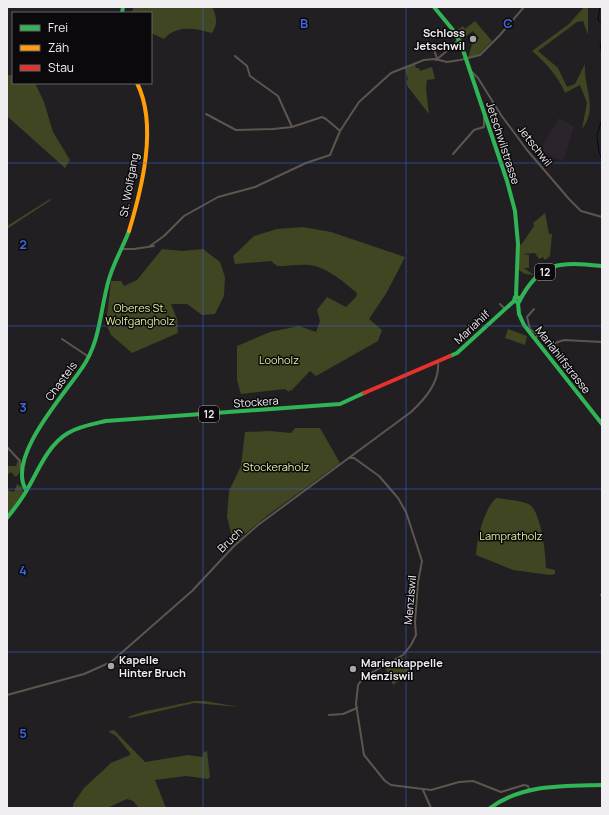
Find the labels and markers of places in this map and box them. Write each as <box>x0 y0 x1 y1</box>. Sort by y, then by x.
place label: Schloss Jetschwil <box>414 25 465 53</box>
marker: Schloss Jetschwil <box>468 34 478 44</box>
place label: Kapelle Hinter Bruch <box>119 652 186 680</box>
place label: Marienkappelle Menziswil <box>361 655 443 683</box>
marker: Kapelle Hinter Bruch <box>106 661 116 671</box>
marker: Marienkappelle Menziswil <box>348 664 358 674</box>

